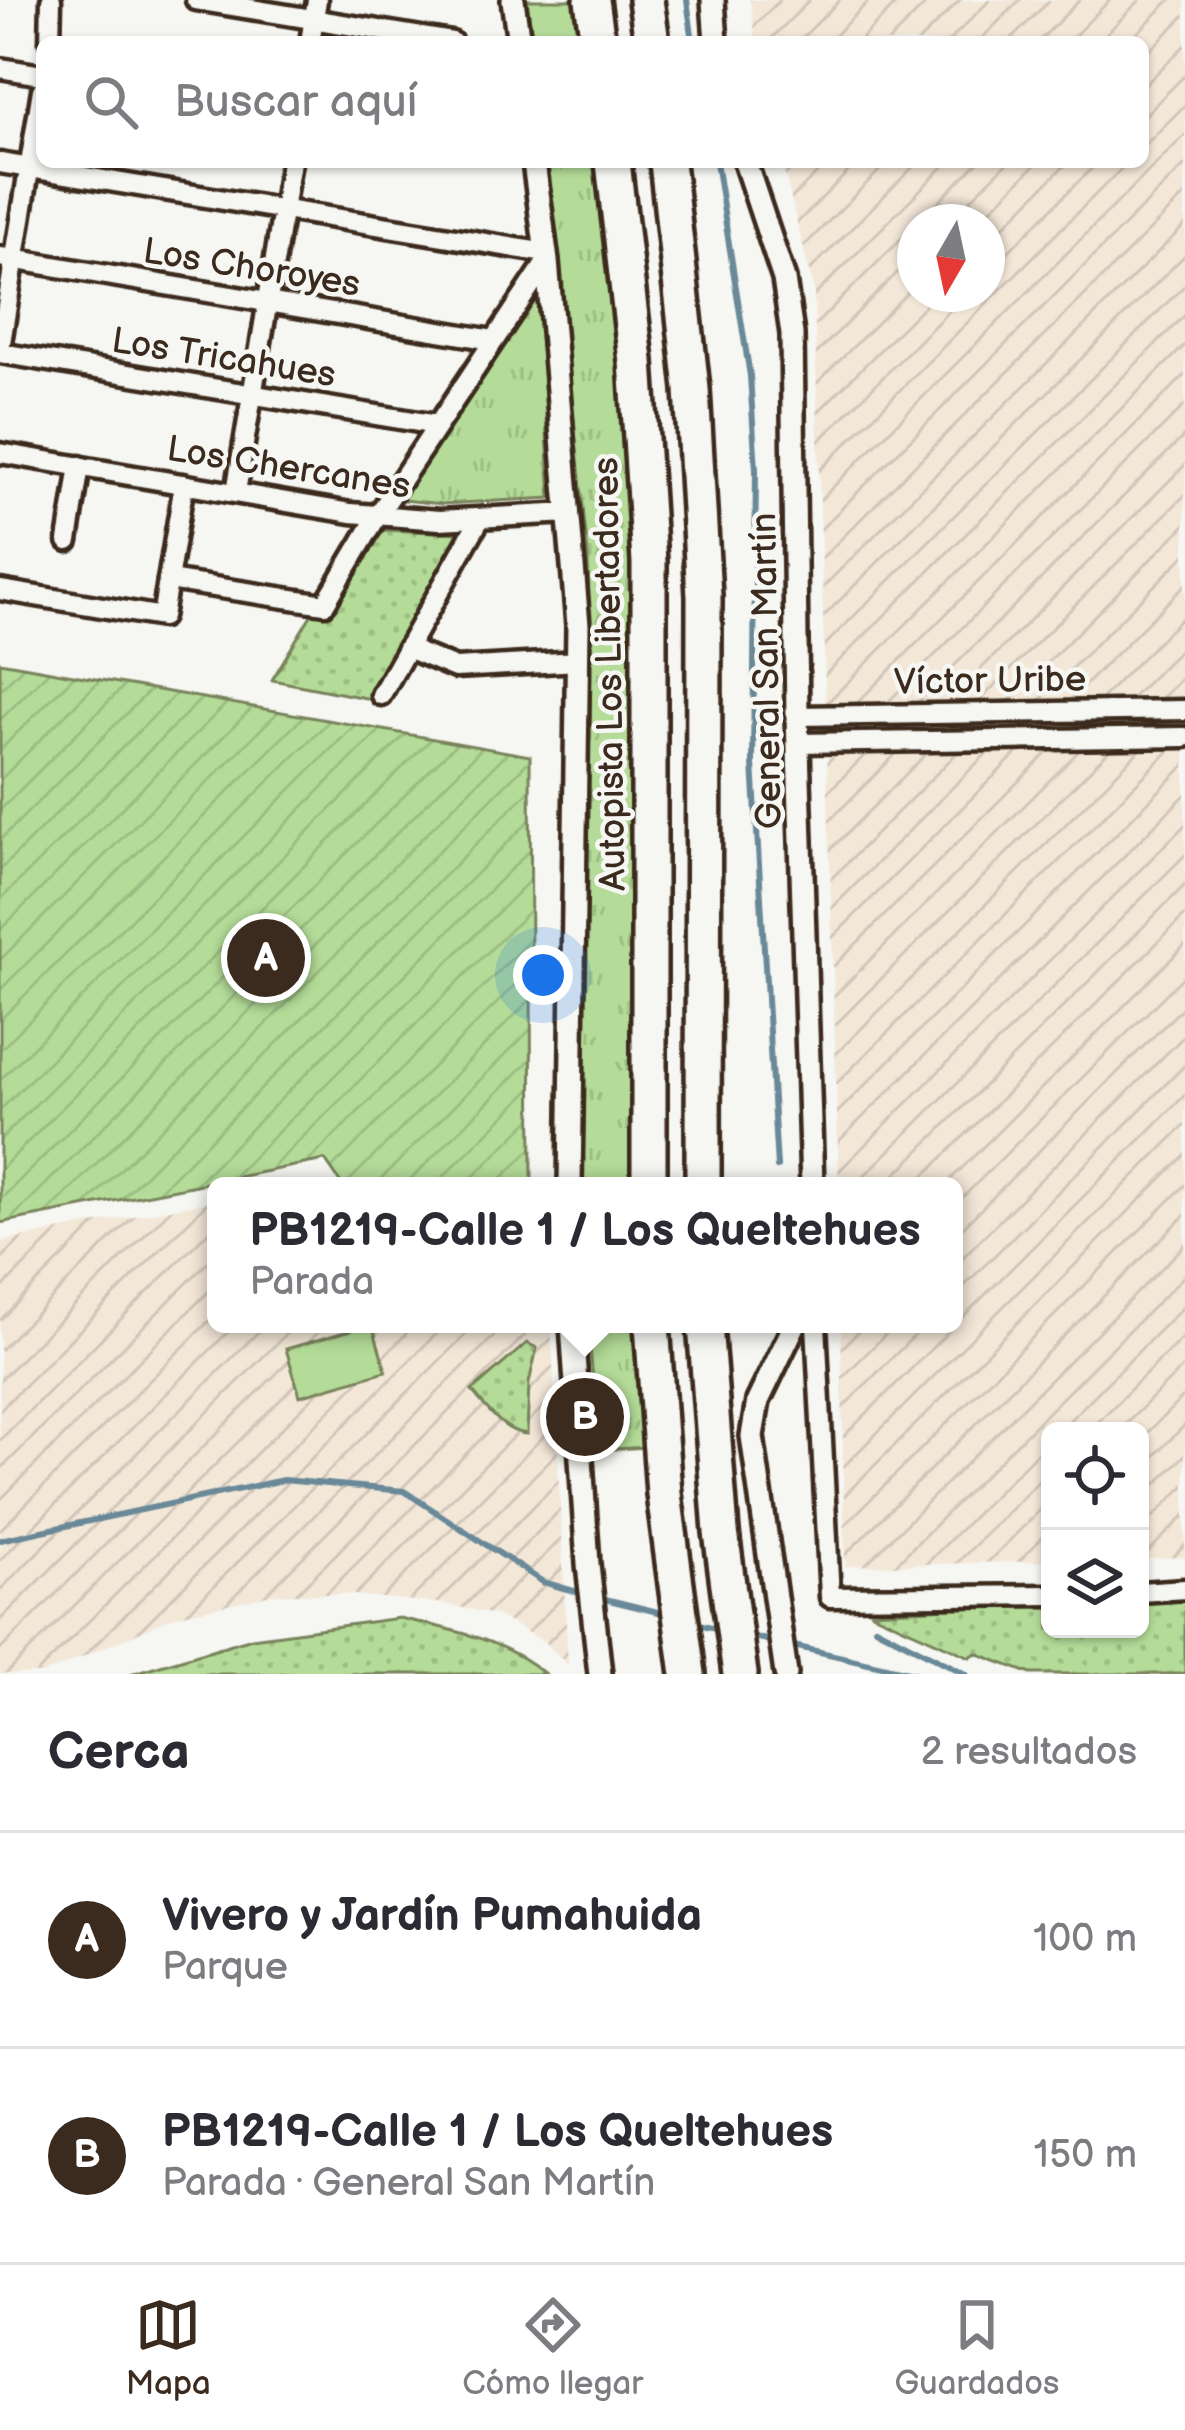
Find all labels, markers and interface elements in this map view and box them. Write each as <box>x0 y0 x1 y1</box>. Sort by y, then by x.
search box <box>36 36 1149 168</box>
icon: search <box>78 69 144 135</box>
text: Buscar aquí <box>174 75 417 130</box>
north arrow <box>897 204 1005 312</box>
street label: Los Choroyes <box>140 230 363 307</box>
street label: Los Tricahues <box>109 320 339 397</box>
street label: Los Chercanes <box>164 428 413 509</box>
street label: Autopista Los Libertadores <box>585 457 636 891</box>
street label: General San Martín <box>743 512 792 830</box>
street label: Víctor Uribe <box>893 658 1087 705</box>
pin: A <box>227 913 305 1003</box>
your location <box>513 945 573 1005</box>
popup <box>207 1177 963 1333</box>
text: PB1219-Calle 1 / Los Queltehues <box>249 1204 921 1259</box>
text: Parada <box>249 1259 374 1306</box>
pin: B <box>546 1372 624 1462</box>
map controls <box>1041 1422 1149 1638</box>
button: locate <box>1041 1422 1149 1530</box>
button: layers <box>1041 1530 1149 1638</box>
text: Cerca <box>48 1722 190 1783</box>
text: 2 resultados <box>921 1729 1137 1776</box>
text: Vivero y Jardín Pumahuida <box>162 1889 702 1944</box>
text: A <box>75 1916 99 1963</box>
text: 100 m <box>1033 1916 1137 1963</box>
text: Parque <box>162 1944 288 1991</box>
text: PB1219-Calle 1 / Los Queltehues <box>162 2105 833 2160</box>
text: B <box>73 2132 101 2179</box>
text: 150 m <box>1034 2132 1137 2179</box>
text: Parada · General San Martín <box>162 2160 655 2207</box>
tab: Mapa <box>126 2292 211 2404</box>
tab: Cómo llegar <box>462 2292 643 2404</box>
tab: Guardados <box>895 2292 1059 2404</box>

